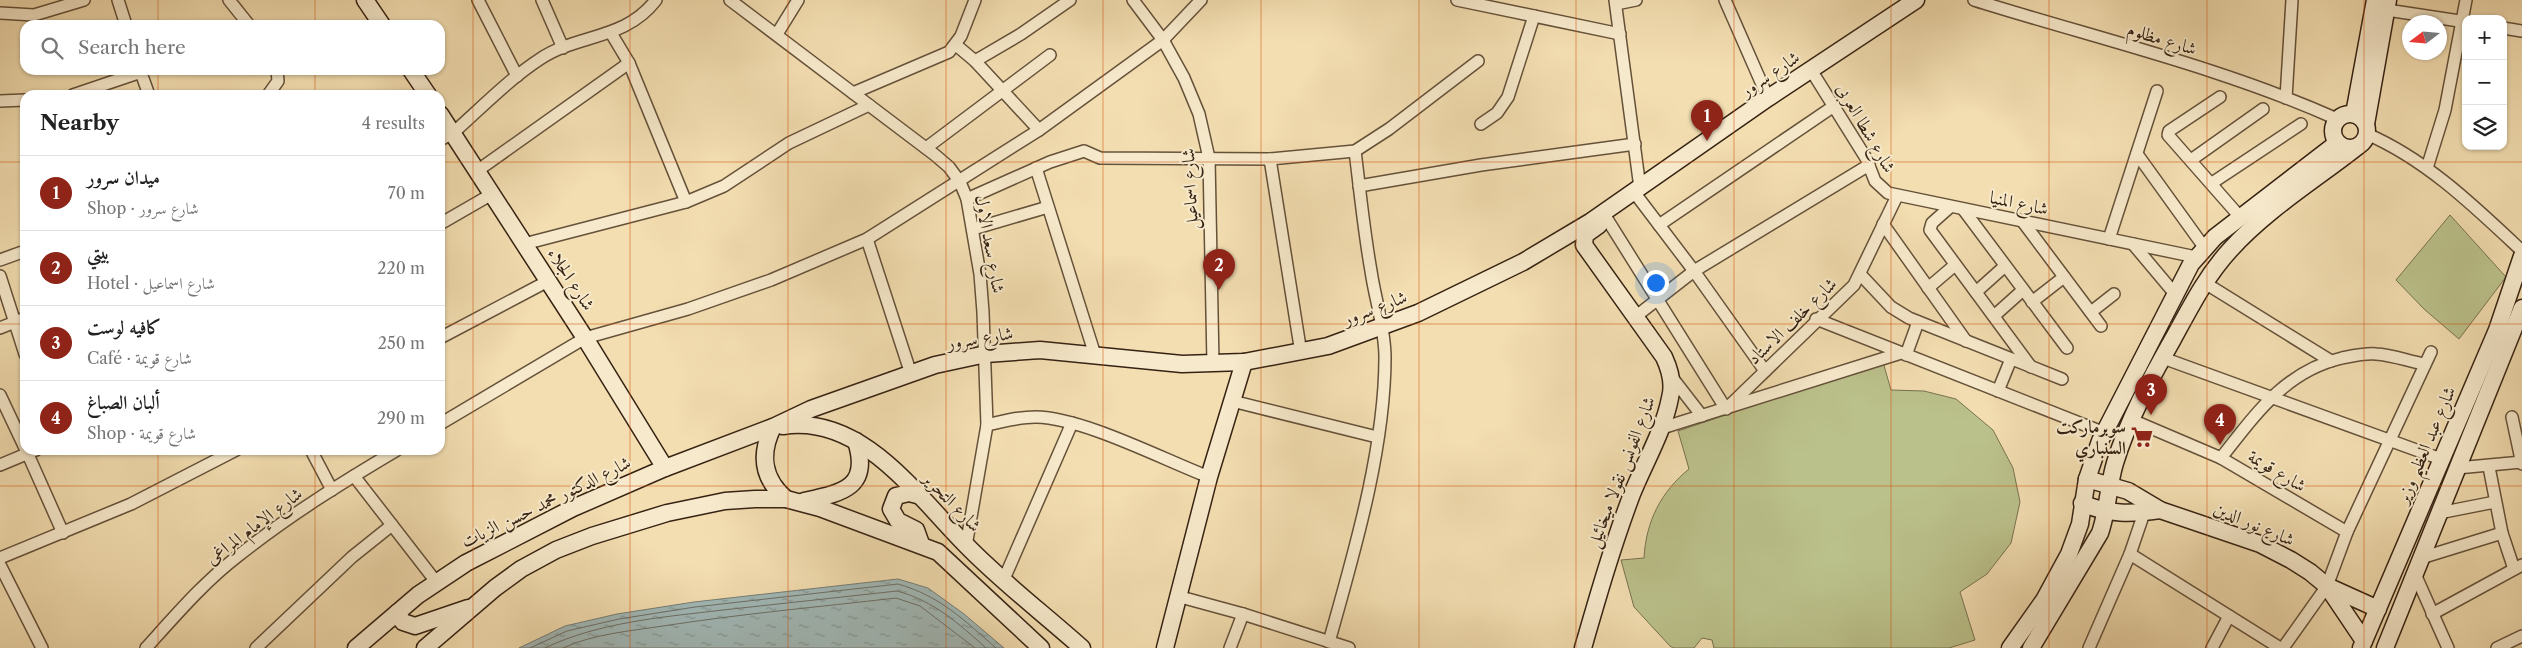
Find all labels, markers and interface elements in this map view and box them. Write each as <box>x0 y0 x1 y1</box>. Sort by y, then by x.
north arrow <box>2402 15 2447 60</box>
map controls <box>2462 15 2507 150</box>
button: + <box>2462 15 2507 60</box>
street label: شارع مظلوم <box>2123 18 2199 65</box>
search box <box>20 20 445 75</box>
icon: search <box>38 34 66 62</box>
text: Search here <box>78 36 186 59</box>
street label: شارع سرور <box>1735 46 1806 106</box>
button: − <box>2462 60 2507 105</box>
street label: شارع شطا العربى <box>1828 79 1900 179</box>
pin: 1 <box>1691 100 1723 141</box>
button: layers <box>2462 105 2507 150</box>
text: Nearby <box>40 110 119 135</box>
text: 4 results <box>362 113 425 133</box>
street label: شارع اسماعيل <box>1177 148 1207 230</box>
text: ميدان سرور <box>87 166 160 189</box>
text: 1 <box>52 183 60 203</box>
text: 70 m <box>388 183 425 203</box>
street label: شارع المنيا <box>1987 186 2050 224</box>
street label: شارع سعد الاول <box>967 193 1009 296</box>
text: Shop · شارع سرور <box>87 198 198 218</box>
text: بيتي <box>87 241 110 264</box>
street label: شارع الجلاء <box>539 243 599 317</box>
pin: 2 <box>1203 249 1235 290</box>
text: 2 <box>51 258 61 278</box>
text: 220 m <box>377 258 425 278</box>
your location <box>1643 270 1669 296</box>
text: Hotel · شارع اسماعيل <box>87 273 215 293</box>
street label: شارع خلف الاستاد <box>1743 273 1844 372</box>
street label: شارع سرور <box>1338 286 1411 335</box>
text: كافيه لوست <box>87 316 161 339</box>
street label: شارع سرور <box>943 322 1015 358</box>
text: 3 <box>51 333 61 353</box>
text: 250 m <box>378 333 425 353</box>
text: Café · شارع قويمة <box>87 348 192 368</box>
pin: 3 <box>2135 374 2167 415</box>
street label: شارع عبد العظيم وزير <box>2391 383 2467 511</box>
text: ألبان الصباغ <box>87 391 160 414</box>
street label: شارع الفونس نقولا ميخائيل <box>1582 393 1664 552</box>
pin: 4 <box>2204 404 2236 445</box>
text: 4 <box>51 408 61 428</box>
text: 290 m <box>377 408 425 428</box>
place label: سوبرماركت السنباري <box>2056 416 2126 463</box>
text: Shop · شارع قويمة <box>87 423 196 443</box>
supermarket icon: سوبرماركت السنباري <box>2129 424 2155 450</box>
street label: شارع قويمة <box>2242 445 2310 500</box>
street label: شارع الدكتور محمد حسن الزيات <box>458 451 636 556</box>
street label: شارع التحرير <box>914 466 986 539</box>
street label: شارع الإمام المراغى <box>201 483 310 573</box>
street label: شارع نور الدين <box>2209 497 2298 555</box>

